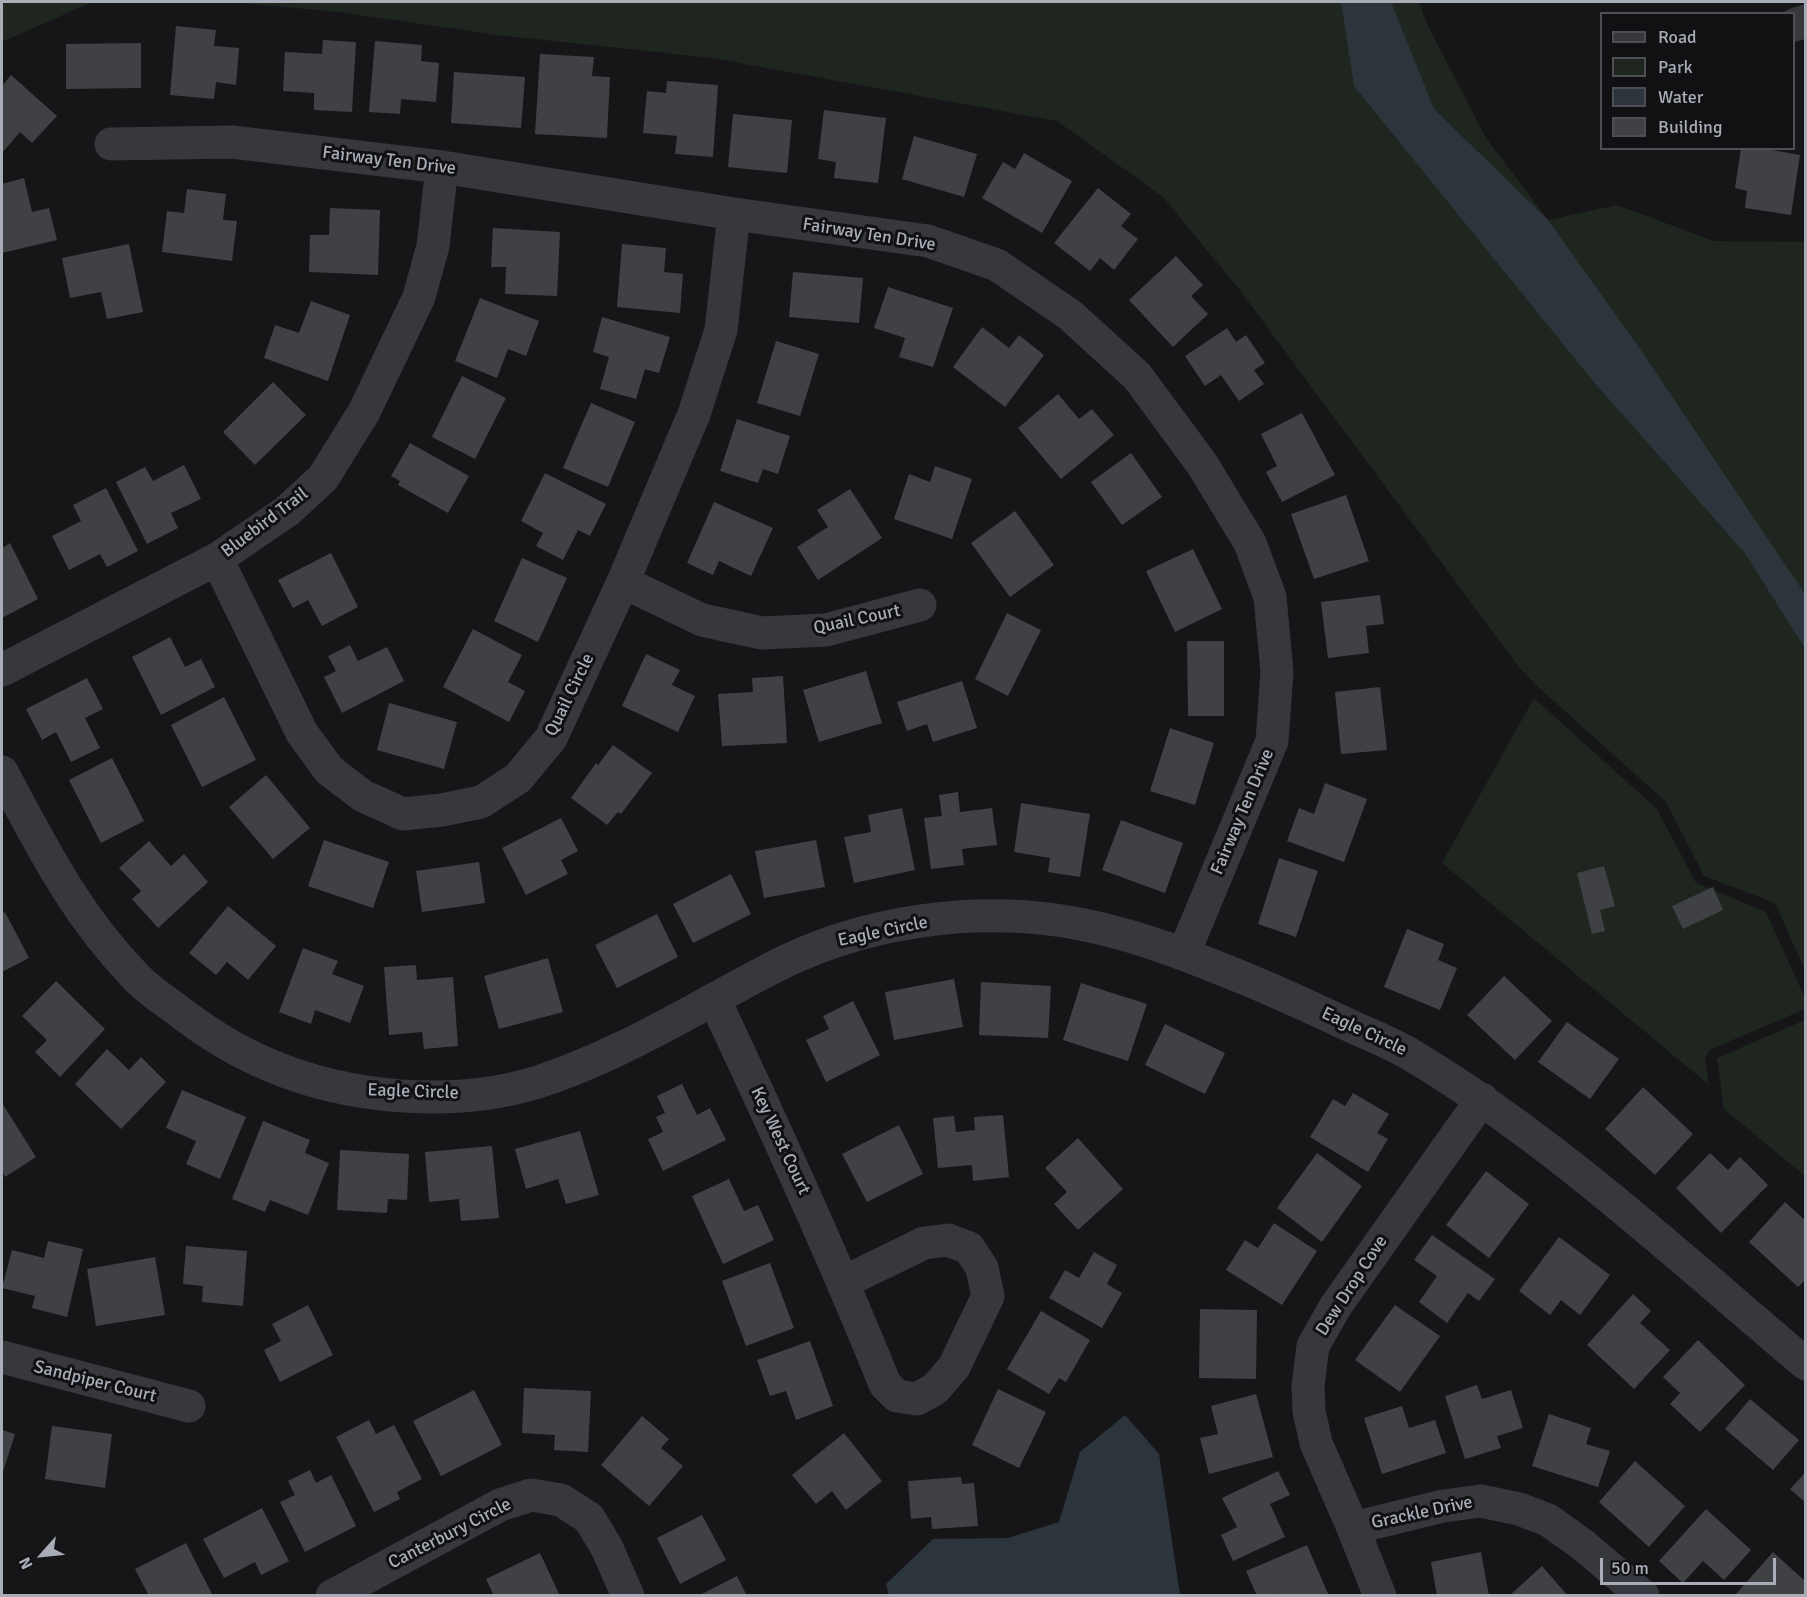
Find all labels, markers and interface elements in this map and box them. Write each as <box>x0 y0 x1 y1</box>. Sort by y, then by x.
legend <box>1600 12 1795 150</box>
text: Road <box>1658 26 1697 48</box>
text: Park <box>1658 56 1693 78</box>
text: Water <box>1658 86 1703 108</box>
text: Building <box>1658 116 1722 138</box>
street label: Fairway Ten Drive <box>321 142 457 180</box>
street label: Fairway Ten Drive <box>801 214 937 256</box>
street label: Bluebird Trail <box>217 483 313 563</box>
street label: Quail Court <box>812 600 902 640</box>
street label: Quail Circle <box>541 650 599 740</box>
street label: Fairway Ten Drive <box>1207 746 1279 878</box>
street label: Eagle Circle <box>836 912 930 952</box>
street label: Eagle Circle <box>1318 1003 1410 1061</box>
street label: Eagle Circle <box>367 1080 459 1104</box>
street label: Key West Court <box>746 1084 814 1198</box>
street label: Dew Drop Cove <box>1312 1232 1392 1340</box>
street label: Sandpiper Court <box>32 1356 158 1408</box>
street label: Grackle Drive <box>1370 1492 1474 1534</box>
street label: Canterbury Circle <box>385 1494 515 1574</box>
north arrow <box>12 1525 72 1585</box>
scale bar <box>1603 1546 1778 1584</box>
text: N <box>15 1554 37 1573</box>
text: 50 m <box>1611 1557 1649 1579</box>

